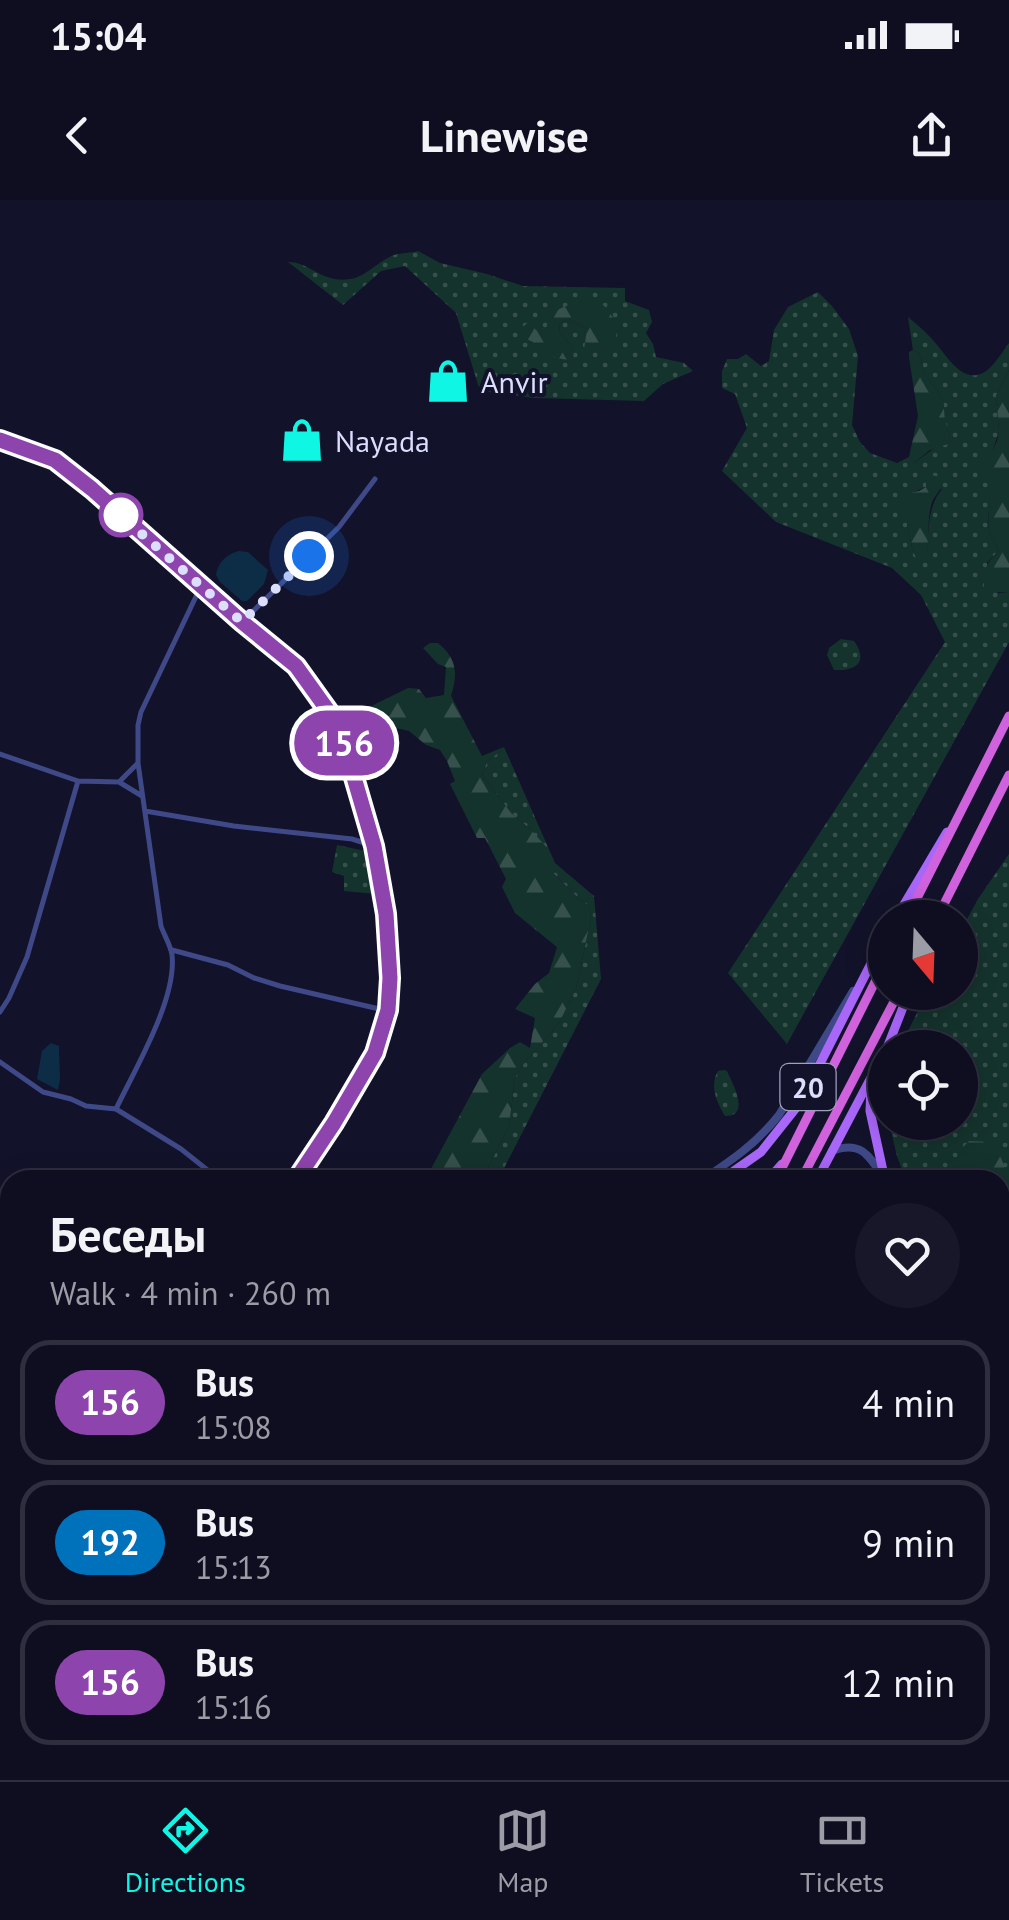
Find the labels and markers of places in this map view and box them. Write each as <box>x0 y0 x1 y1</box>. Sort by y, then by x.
shop icon: Anvir <box>424 357 472 405</box>
place label: Anvir <box>481 362 548 401</box>
shop icon: Nayada <box>278 416 326 464</box>
place label: Nayada <box>335 421 430 460</box>
unlabelled marker <box>100 494 142 536</box>

